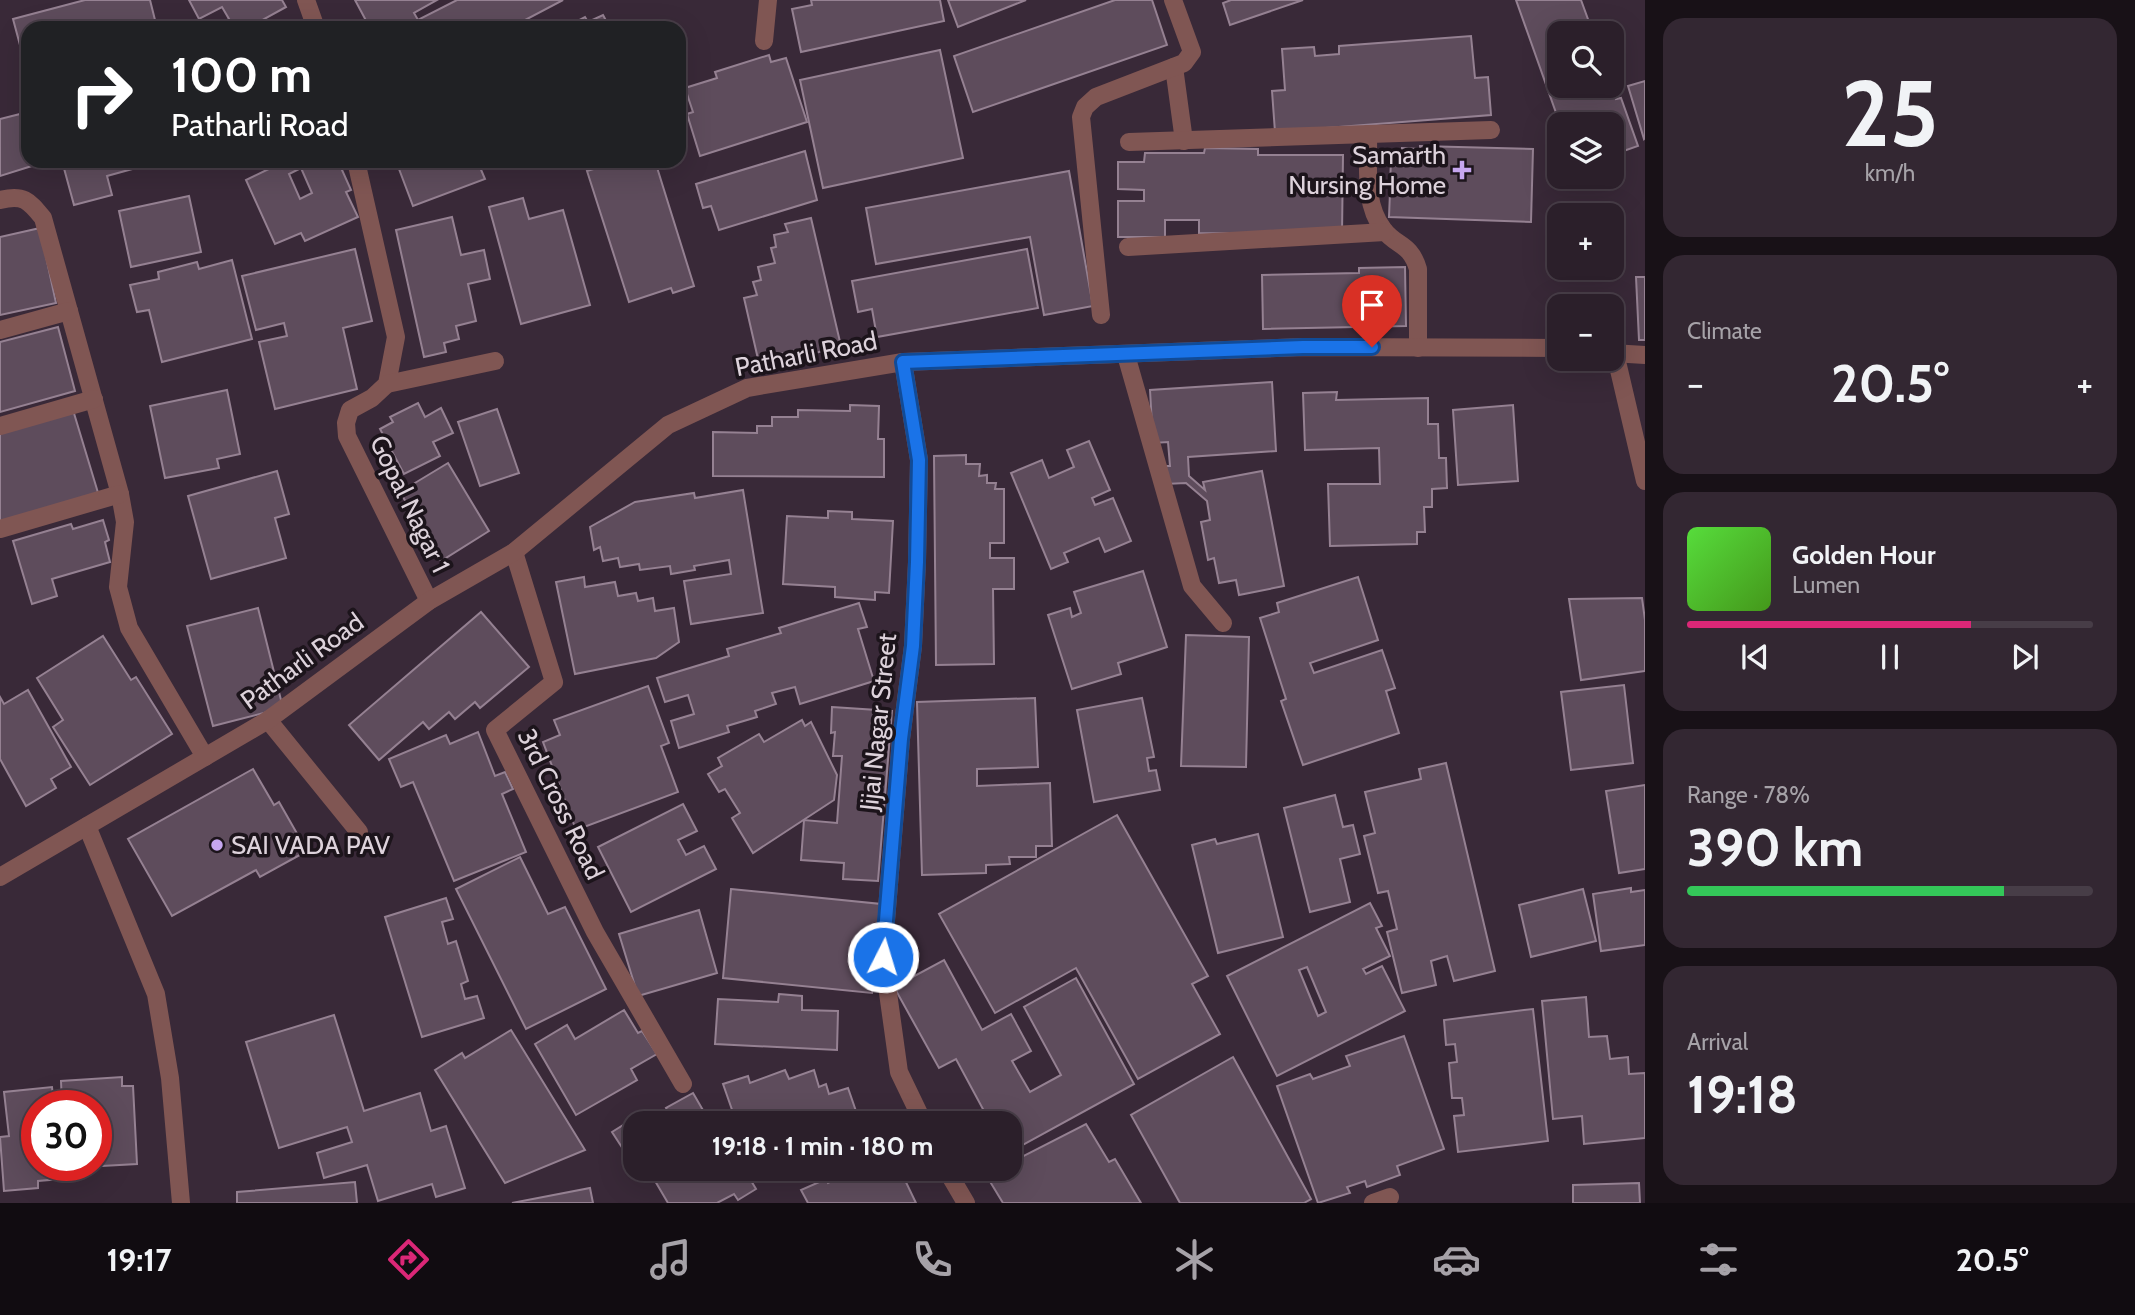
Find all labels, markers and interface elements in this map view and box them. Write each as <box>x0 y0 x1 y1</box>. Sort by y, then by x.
map controls <box>1547 21 1624 371</box>
button: search <box>1547 21 1624 98</box>
text: 100 m <box>171 45 312 104</box>
icon: right <box>56 49 147 140</box>
text: 25 <box>1841 58 1939 169</box>
text: Patharli Road <box>171 105 348 144</box>
button: layers <box>1547 112 1624 189</box>
place label: Samarth Nursing Home <box>1288 139 1446 201</box>
text: km/h <box>1865 159 1915 187</box>
marker: Samarth Nursing Home <box>1452 160 1472 180</box>
button: + <box>1547 203 1624 280</box>
pin <box>1342 275 1402 347</box>
icon: arrive <box>1353 286 1391 324</box>
button: − <box>1547 294 1624 371</box>
text: Climate <box>1687 317 1762 345</box>
street label: Patharli Road <box>732 325 880 383</box>
text: 20.5° <box>1831 352 1949 415</box>
text: − <box>1687 360 1704 407</box>
text: + <box>2076 360 2093 407</box>
street label: Gopal Nagar 1 <box>363 430 457 578</box>
text: Golden Hour <box>1792 539 1935 571</box>
text: Lumen <box>1792 571 1860 599</box>
street label: Patharli Road <box>234 606 370 716</box>
street label: Jijai Nagar Street <box>853 632 903 813</box>
icon: previous <box>1736 638 1774 676</box>
icon: pause <box>1871 638 1909 676</box>
icon: next <box>2006 638 2044 676</box>
street label: 3rd Cross Road <box>511 723 611 885</box>
text: Range · 78% <box>1687 781 1810 809</box>
text: 390 km <box>1687 816 1863 879</box>
place label: SAI VADA PAV <box>231 829 390 861</box>
marker: SAI VADA PAV <box>209 837 225 853</box>
position arrow <box>846 920 920 994</box>
text: Arrival <box>1687 1028 1748 1056</box>
text: 19:18 <box>1687 1063 1798 1126</box>
speed limit sign: 30 <box>21 1090 112 1181</box>
text: 19:18 · 1 min · 180 m <box>712 1130 933 1162</box>
icon: directions <box>384 1235 433 1284</box>
icon: music <box>646 1235 695 1284</box>
icon: phone <box>908 1235 957 1284</box>
icon: climate <box>1170 1235 1219 1284</box>
icon: car <box>1432 1235 1481 1284</box>
icon: filters <box>1694 1235 1743 1284</box>
text: 19:17 <box>106 1240 171 1279</box>
text: 20.5° <box>1956 1240 2029 1279</box>

